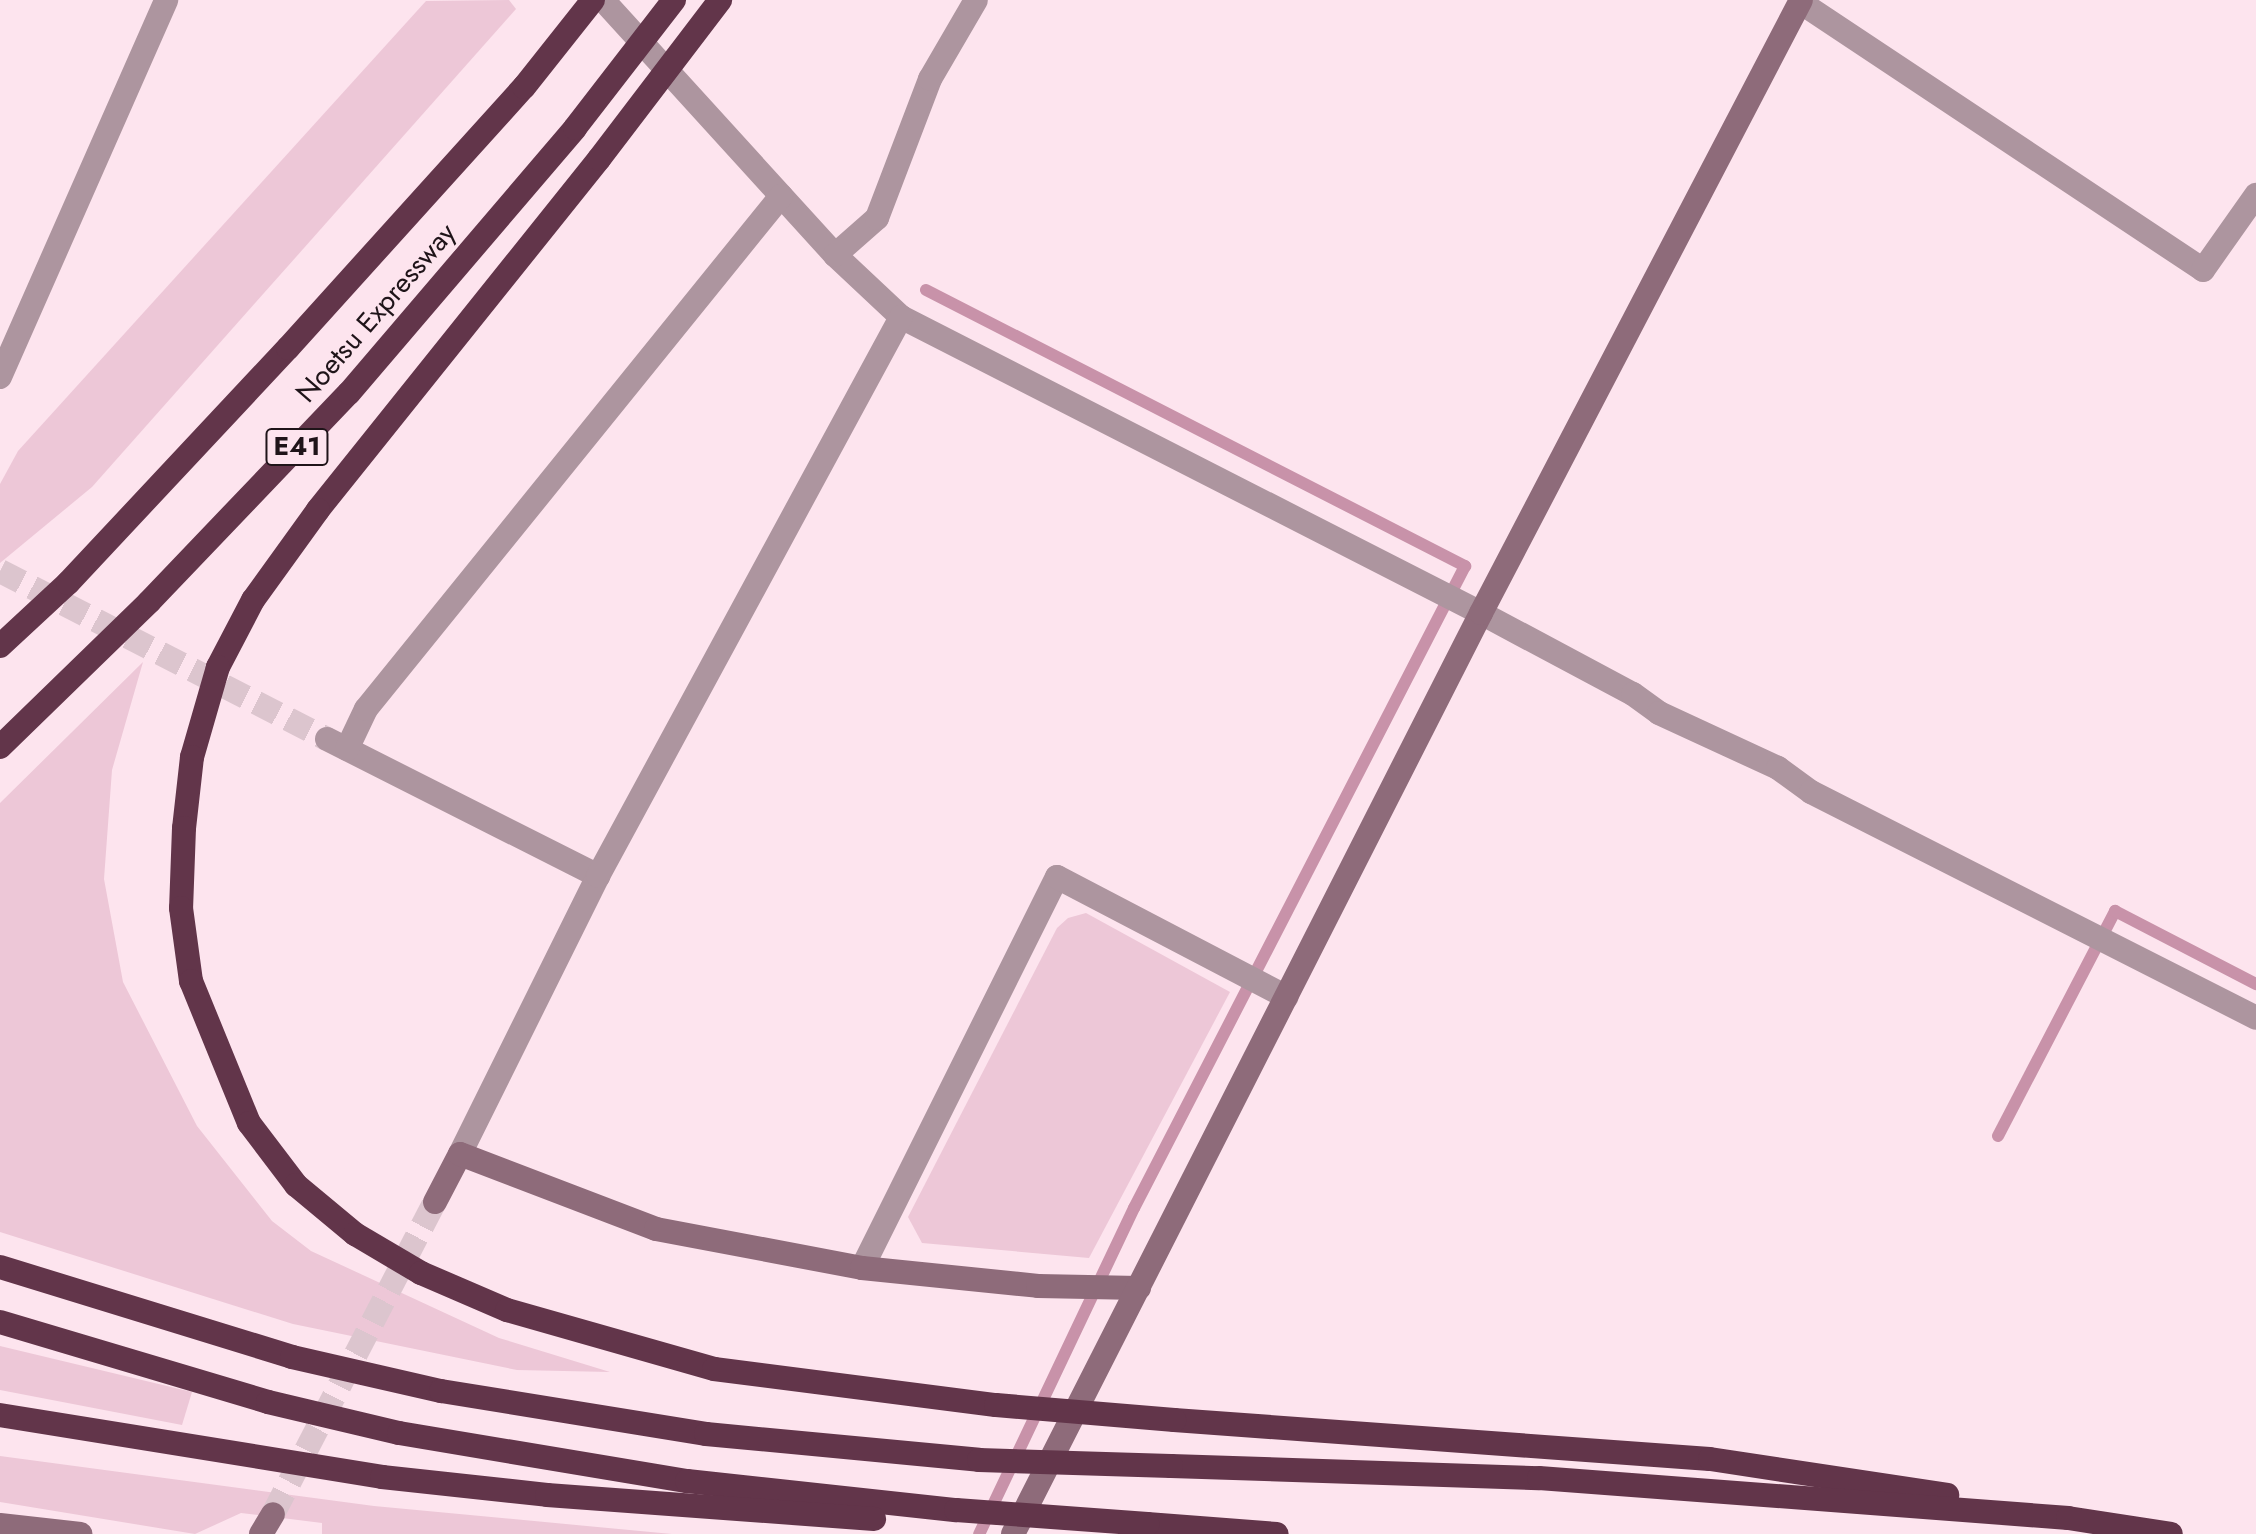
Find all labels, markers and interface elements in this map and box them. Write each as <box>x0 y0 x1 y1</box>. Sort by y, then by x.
street label: Noetsu Expressway <box>289 217 463 409</box>
road number: E41 <box>265 425 329 469</box>

